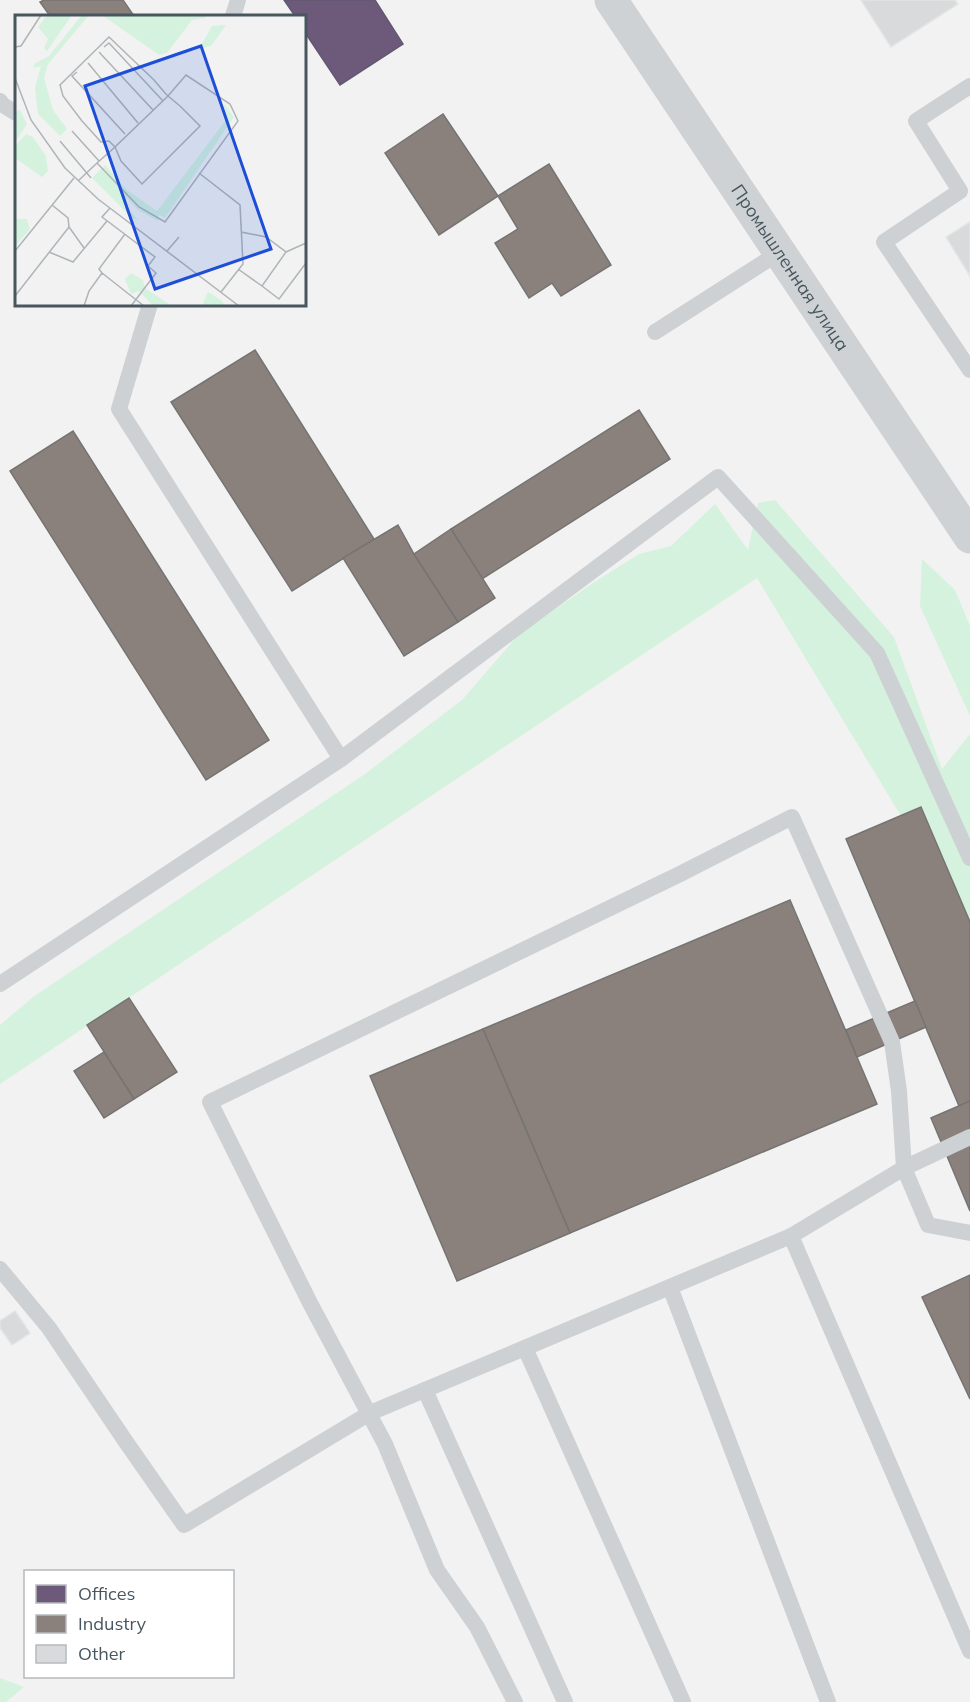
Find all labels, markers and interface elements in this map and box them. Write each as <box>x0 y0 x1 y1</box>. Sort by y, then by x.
inset map <box>15 15 306 306</box>
street label: Промышленная улица <box>726 180 854 355</box>
legend <box>24 1570 234 1678</box>
text: Offices <box>78 1582 136 1605</box>
text: Industry <box>78 1612 147 1635</box>
text: Other <box>78 1642 126 1665</box>

